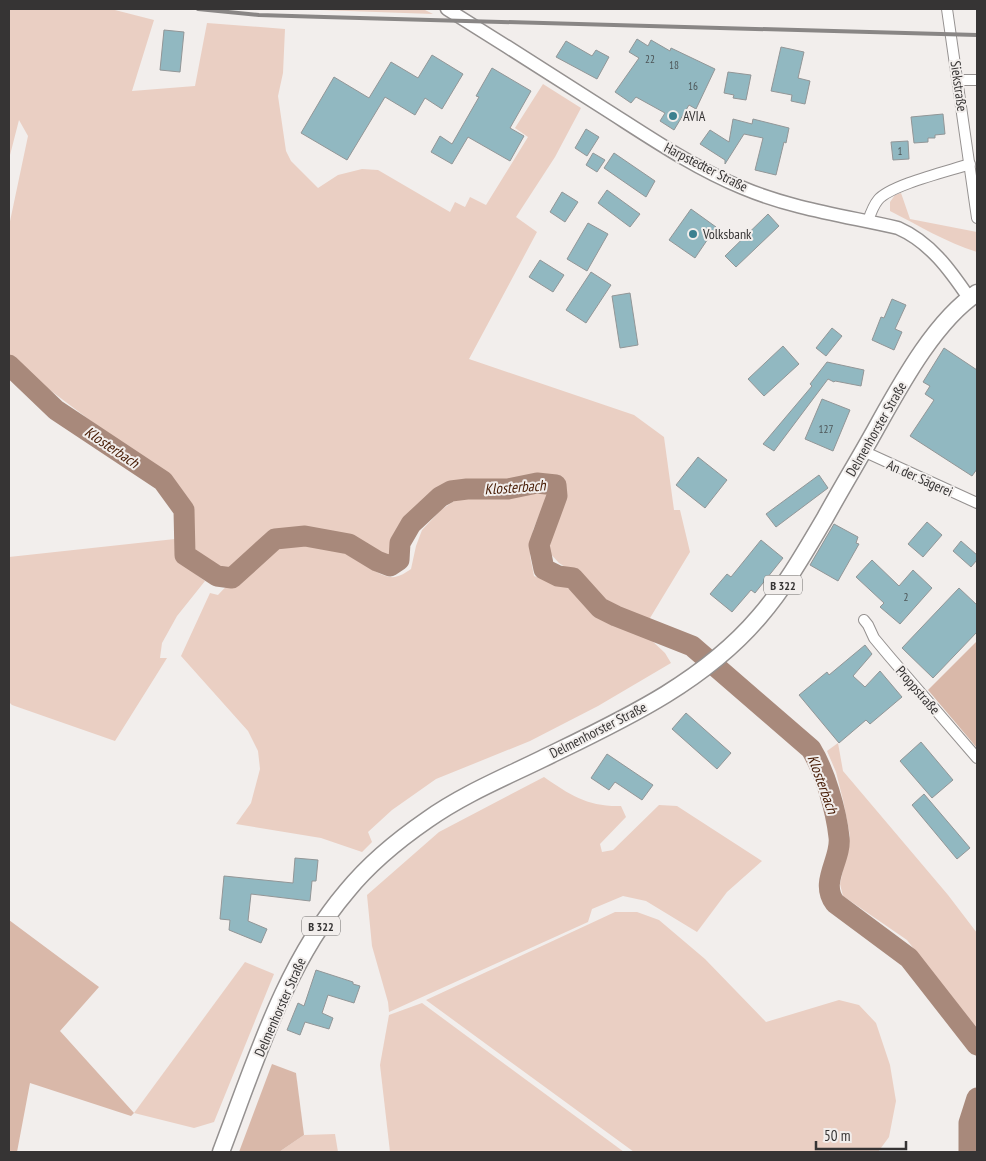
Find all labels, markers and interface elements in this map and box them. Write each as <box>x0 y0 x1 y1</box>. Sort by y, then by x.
house number: 22 <box>645 52 655 66</box>
house number: 18 <box>669 58 679 72</box>
street label: Siekstraße <box>947 60 971 113</box>
house number: 16 <box>688 79 698 93</box>
place label: AVIA <box>683 107 706 125</box>
marker: AVIA <box>667 110 679 122</box>
street label: Harpstedter Straße <box>661 138 751 196</box>
house number: 1 <box>898 144 903 158</box>
place label: Volksbank <box>702 225 752 243</box>
marker: Volksbank <box>687 228 699 240</box>
street label: Delmenhorster Straße <box>842 378 911 480</box>
water label: Klosterbach <box>81 422 144 473</box>
house number: 127 <box>819 422 833 436</box>
street label: An der Sägerei <box>884 455 956 501</box>
water label: Klosterbach <box>484 475 548 499</box>
road number: B 322 <box>764 576 802 594</box>
house number: 2 <box>904 590 909 604</box>
street label: Proppstraße <box>892 662 944 718</box>
street label: Delmenhorster Straße <box>546 698 650 762</box>
water label: Klosterbach <box>804 752 843 817</box>
road number: B 322 <box>302 916 340 936</box>
street label: Delmenhorster Straße <box>250 955 310 1059</box>
scale bar <box>816 1118 906 1150</box>
text: 50 m <box>824 1126 850 1145</box>

